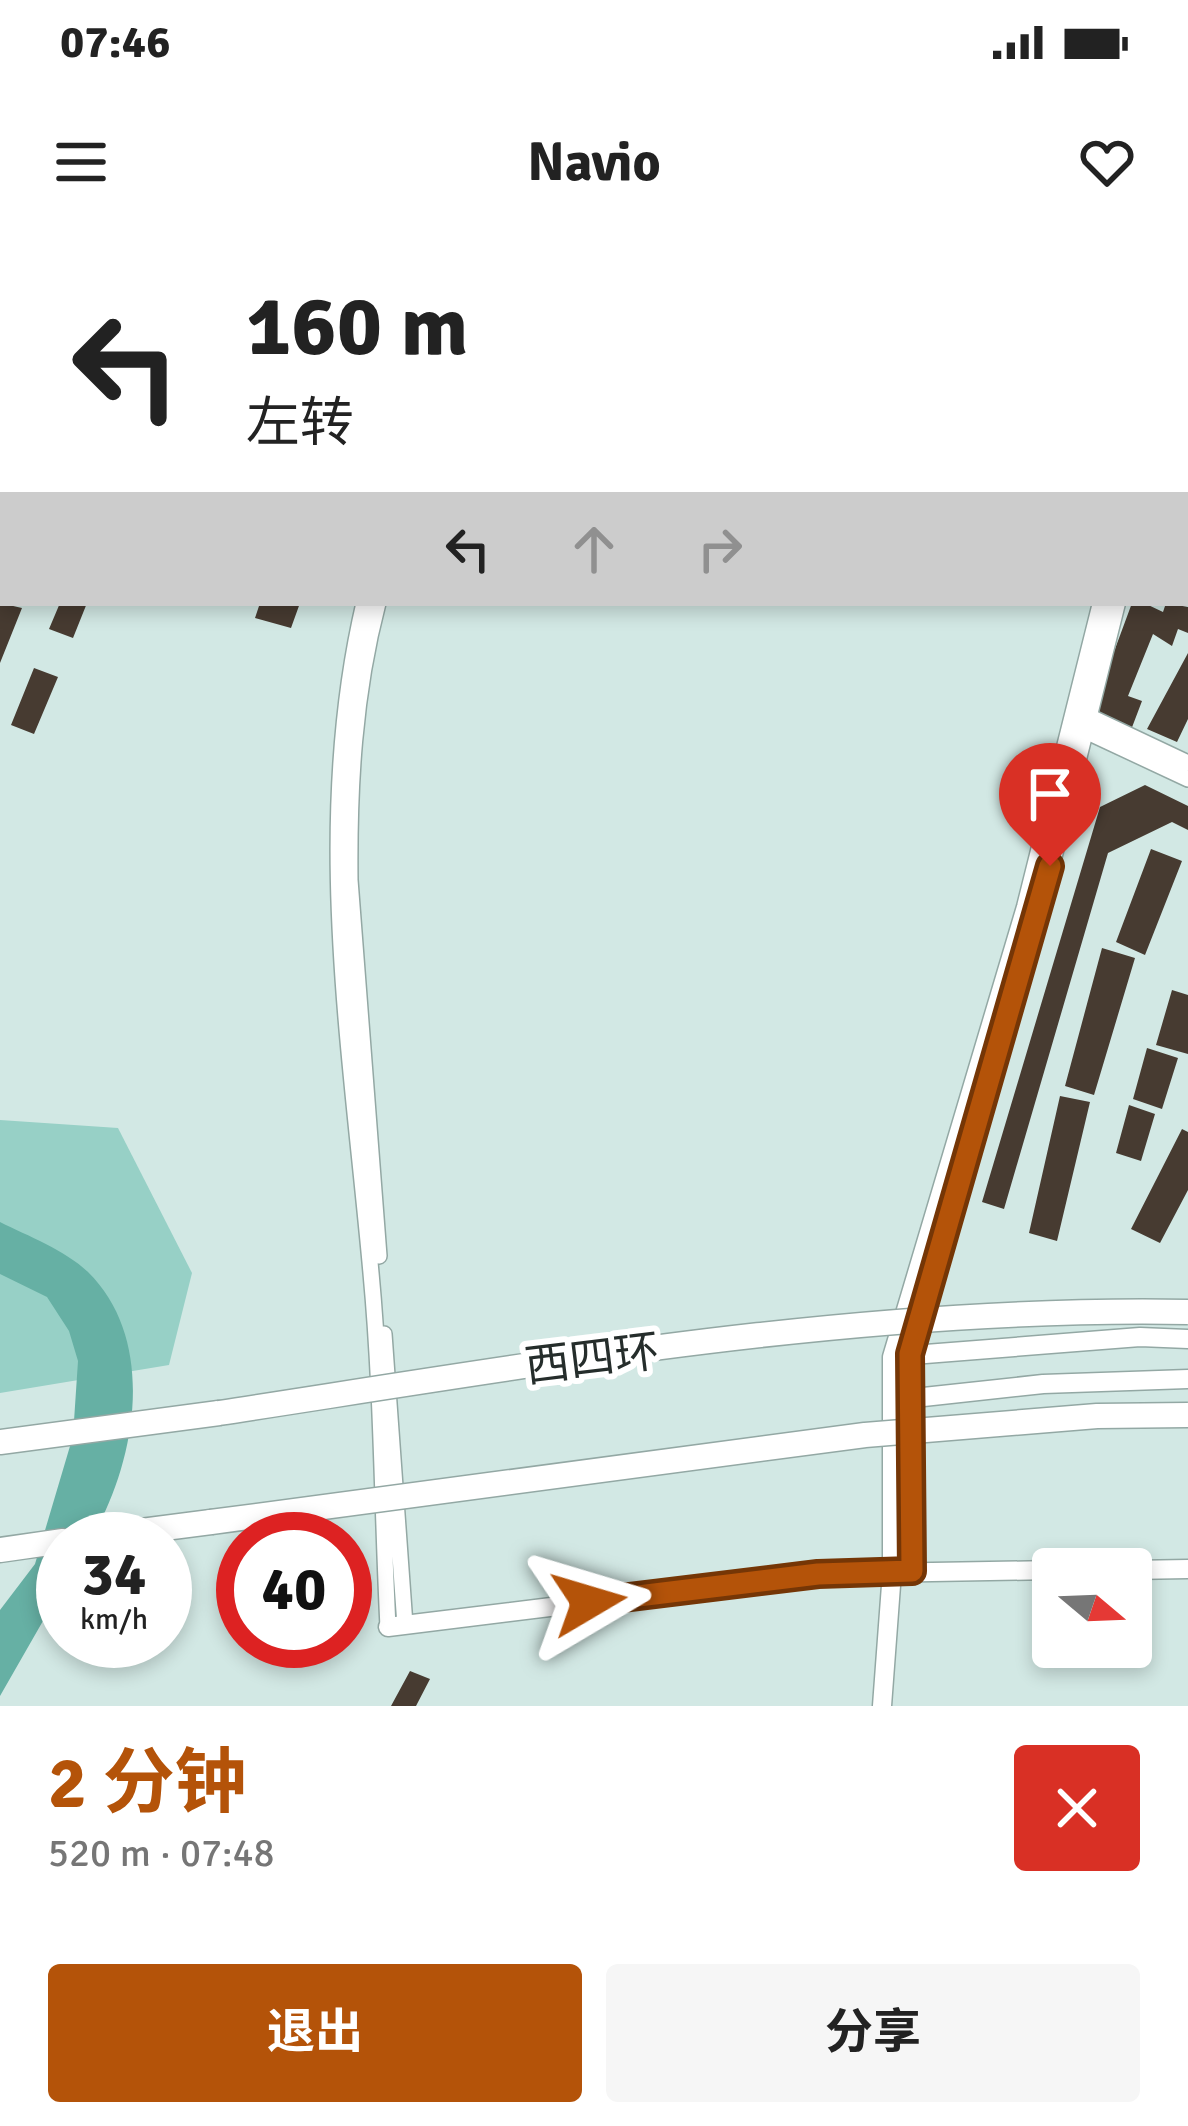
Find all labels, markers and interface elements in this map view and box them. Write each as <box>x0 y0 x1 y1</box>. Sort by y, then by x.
text: 07:46 <box>60 15 170 70</box>
icon: menu <box>48 129 114 195</box>
text: Navio <box>527 129 661 196</box>
icon: heart <box>1074 129 1140 195</box>
text: 160 m <box>246 275 468 379</box>
icon: left <box>48 288 204 444</box>
text: 左转 <box>246 390 354 457</box>
icon: left <box>435 516 501 582</box>
icon: ahead <box>561 516 627 582</box>
icon: right <box>687 516 753 582</box>
pin <box>999 743 1101 866</box>
icon: arrive <box>1017 761 1083 827</box>
street label: 西四环 <box>522 1324 663 1395</box>
speed limit sign: 40 <box>216 1512 372 1668</box>
text: 34 <box>82 1538 146 1612</box>
position arrow <box>526 1539 652 1665</box>
north arrow <box>1032 1548 1152 1668</box>
map controls <box>1032 1548 1152 1668</box>
text: km/h <box>80 1601 148 1638</box>
text: 2 分钟 <box>48 1739 247 1828</box>
button: close <box>1014 1745 1140 1871</box>
text: 520 m · 07:48 <box>48 1829 275 1877</box>
button: 退出 <box>48 1964 582 2102</box>
button: 分享 <box>606 1964 1140 2102</box>

